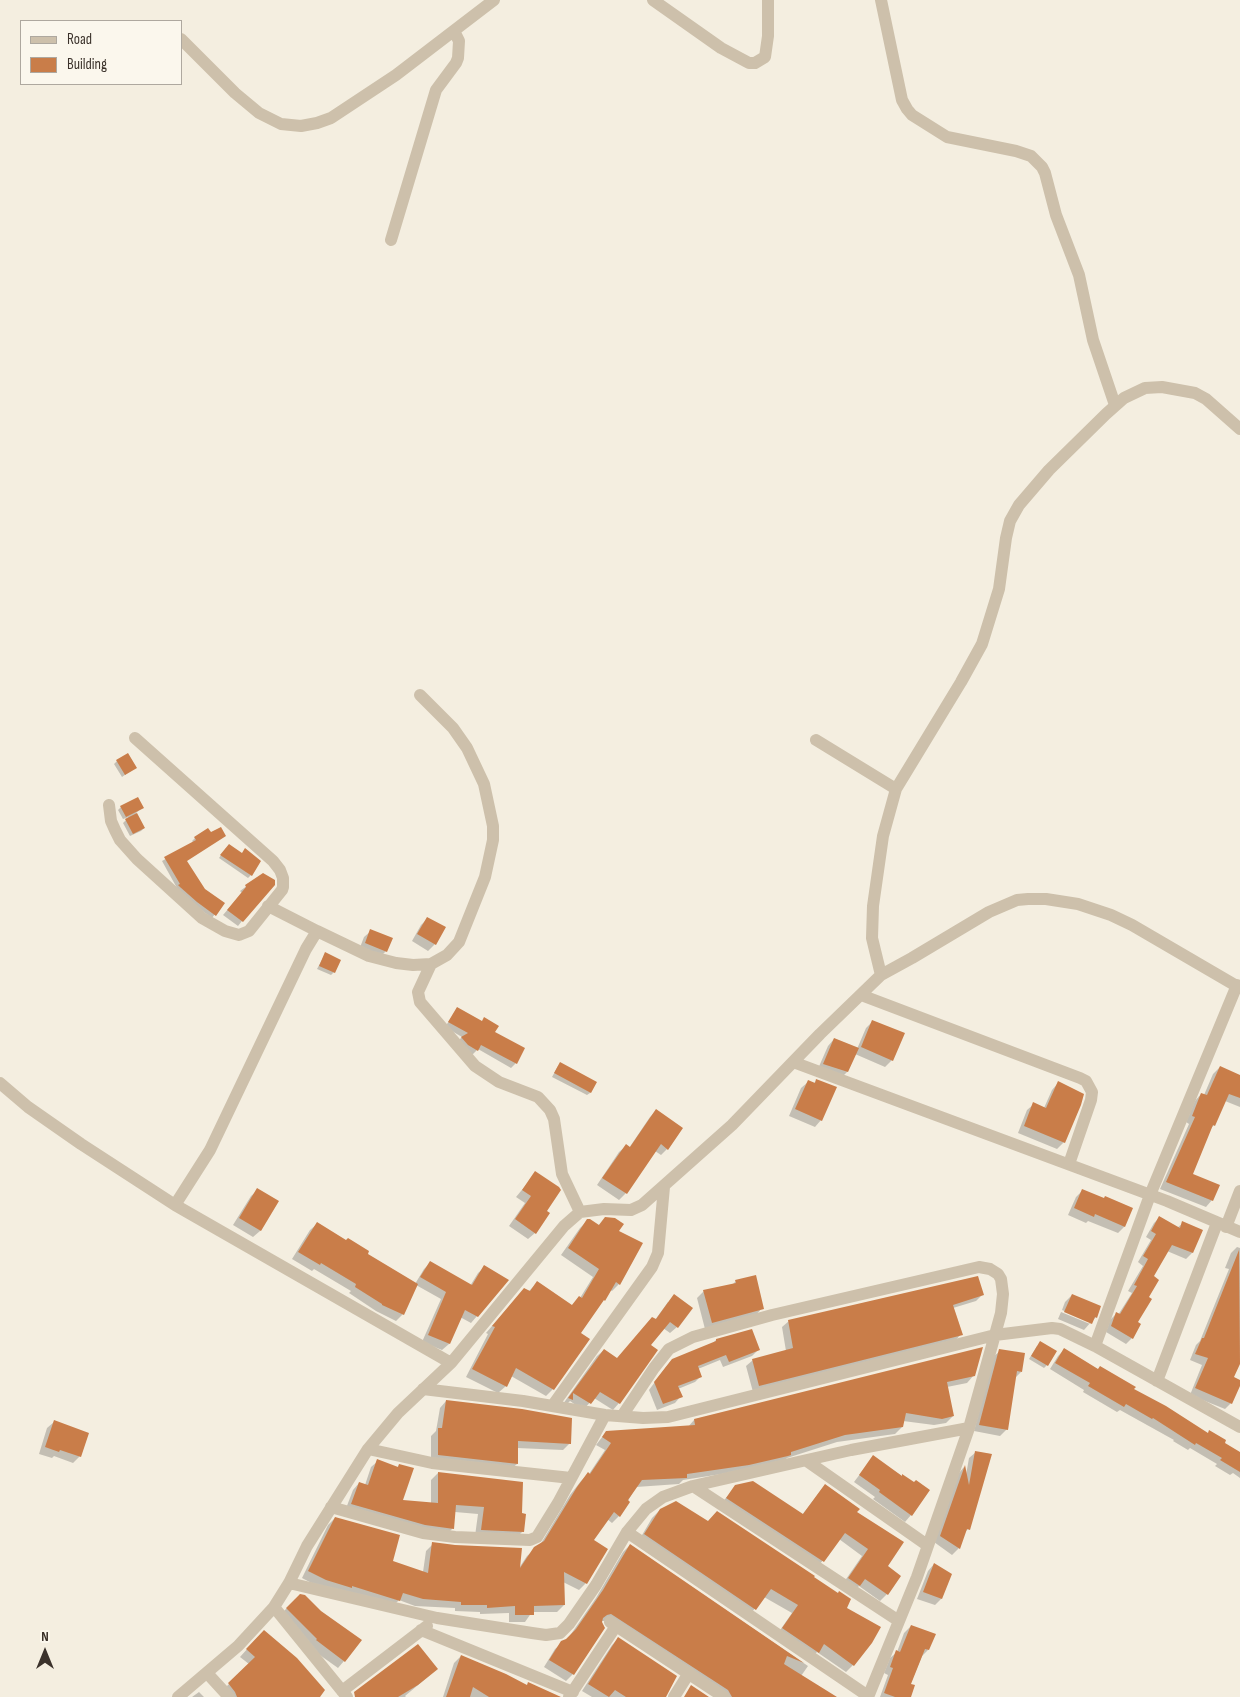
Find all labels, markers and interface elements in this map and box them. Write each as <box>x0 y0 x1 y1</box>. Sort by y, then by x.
legend <box>20 20 182 85</box>
text: Road <box>67 30 92 49</box>
text: Building <box>67 55 107 74</box>
north arrow <box>20 1627 70 1677</box>
text: N <box>41 1628 49 1645</box>

